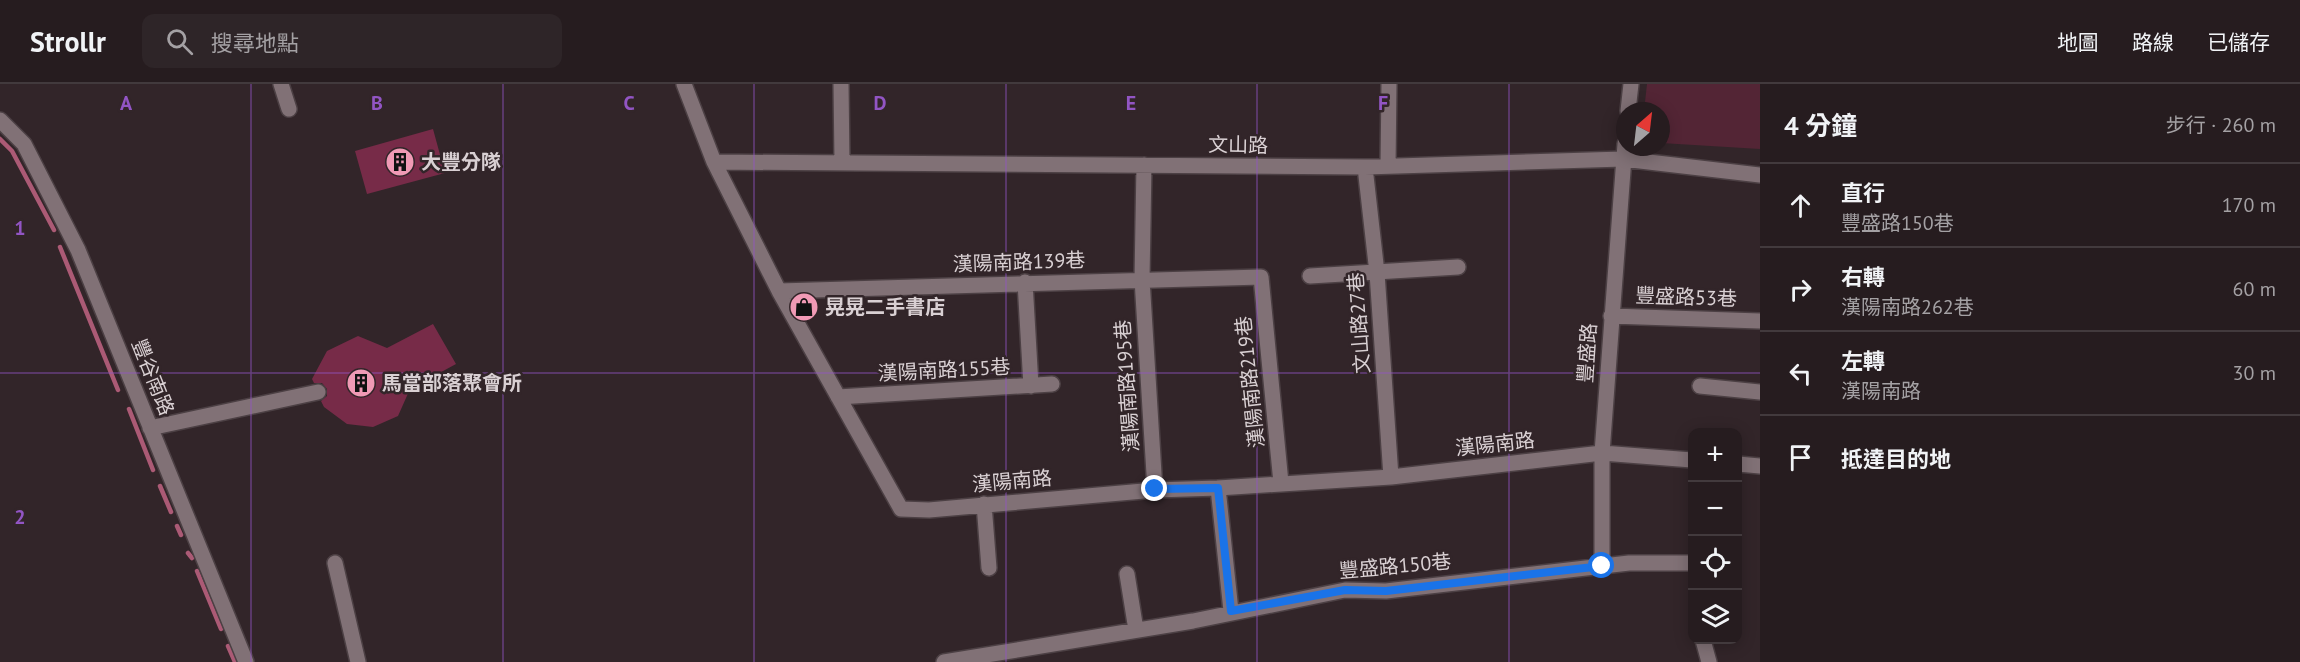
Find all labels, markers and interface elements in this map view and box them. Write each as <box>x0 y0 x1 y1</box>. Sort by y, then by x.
search box <box>142 14 562 68</box>
text: Strollr <box>30 23 106 60</box>
icon: search <box>163 25 196 58</box>
text: 搜尋地點 <box>211 29 299 57</box>
text: 地圖 <box>2057 29 2099 56</box>
text: 路線 <box>2132 29 2174 56</box>
text: 已儲存 <box>2207 29 2270 56</box>
text: A <box>120 90 133 116</box>
text: B <box>371 90 383 116</box>
text: C <box>623 90 635 116</box>
text: D <box>874 90 887 116</box>
text: E <box>1126 90 1136 116</box>
text: F <box>1378 90 1388 116</box>
north arrow <box>1616 102 1670 156</box>
text: 4 分鐘 <box>1784 109 1857 142</box>
text: 步行 · 260 m <box>2166 112 2276 138</box>
street label: 文山路 <box>1208 131 1268 159</box>
building icon: 大豐分隊 <box>384 146 416 178</box>
place label: 大豐分隊 <box>421 149 501 175</box>
text: 直行 <box>1841 179 1885 207</box>
icon: ahead <box>1784 189 1817 222</box>
text: 170 m <box>2222 192 2276 218</box>
text: 豐盛路150巷 <box>1841 210 1954 236</box>
text: 1 <box>14 215 26 241</box>
street label: 漢陽南路139巷 <box>952 247 1086 277</box>
text: 右轉 <box>1841 263 1885 291</box>
street label: 文山路27巷 <box>1342 271 1376 375</box>
icon: right <box>1784 273 1817 306</box>
text: 60 m <box>2233 276 2276 302</box>
street label: 豐盛路53巷 <box>1635 282 1737 312</box>
shop icon: 晃晃二手書店 <box>788 291 820 323</box>
place label: 晃晃二手書店 <box>825 294 945 320</box>
text: 漢陽南路262巷 <box>1841 294 1974 320</box>
street label: 漢陽南路219巷 <box>1230 315 1270 449</box>
street label: 漢陽南路195巷 <box>1109 319 1145 453</box>
street label: 豐盛路 <box>1572 322 1602 384</box>
street label: 豐谷南路 <box>126 335 180 419</box>
text: 左轉 <box>1841 347 1885 375</box>
street label: 漢陽南路155巷 <box>877 354 1011 386</box>
icon: left <box>1784 357 1817 390</box>
text: 30 m <box>2233 360 2276 386</box>
building icon: 馬當部落聚會所 <box>345 367 377 399</box>
place label: 馬當部落聚會所 <box>382 370 522 396</box>
text: 漢陽南路 <box>1841 378 1921 404</box>
street label: 漢陽南路 <box>1454 427 1536 461</box>
map controls <box>1688 428 1742 644</box>
button: + <box>1688 428 1742 482</box>
icon: arrive <box>1784 441 1817 474</box>
text: 抵達目的地 <box>1841 445 1951 473</box>
street label: 漢陽南路 <box>971 465 1053 497</box>
route end <box>1141 475 1167 501</box>
button: − <box>1688 482 1742 536</box>
text: 2 <box>14 504 26 530</box>
button: locate <box>1688 536 1742 590</box>
street label: 豐盛路150巷 <box>1338 548 1452 584</box>
route start <box>1588 552 1614 578</box>
button: layers <box>1688 590 1742 644</box>

